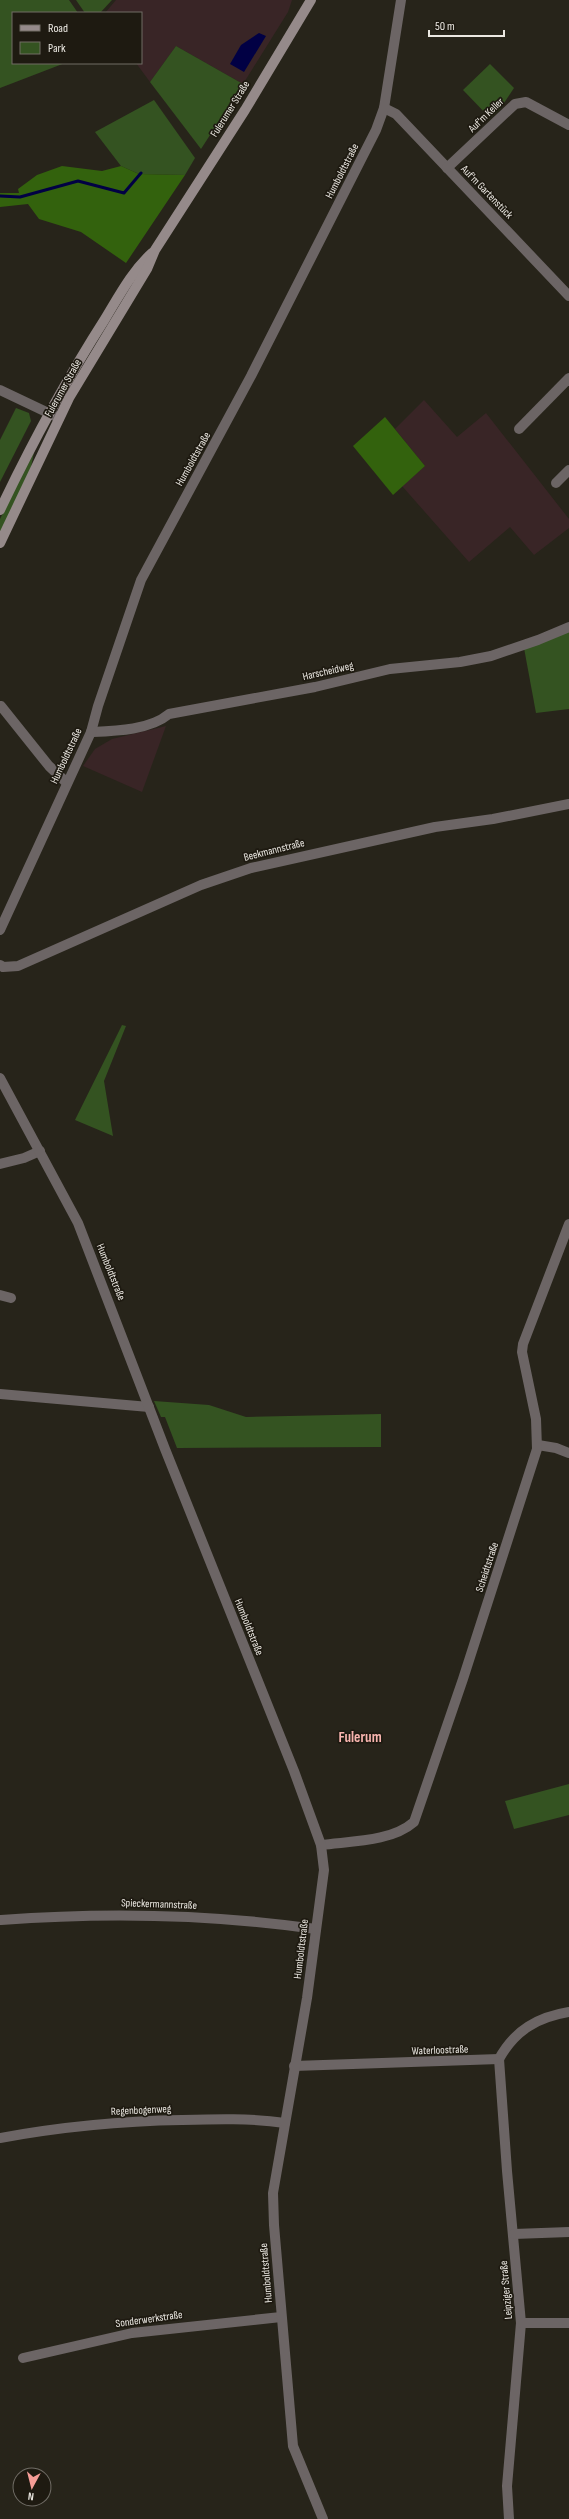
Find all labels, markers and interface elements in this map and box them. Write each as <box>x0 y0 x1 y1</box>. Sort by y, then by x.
legend <box>12 12 142 64</box>
scale bar <box>429 12 504 38</box>
text: 50 m <box>435 19 455 34</box>
text: Road <box>48 21 68 36</box>
text: Park <box>48 41 66 56</box>
street label: Fulerumer Straße <box>208 79 252 139</box>
street label: Auf'm Keller <box>465 95 506 136</box>
street label: Humboldtstraße <box>323 141 361 201</box>
street label: Auf'm Gartenstück <box>458 162 516 222</box>
street label: Fulerumer Straße <box>42 357 84 419</box>
street label: Humboldtstraße <box>173 430 213 488</box>
street label: Harscheidweg <box>301 659 355 683</box>
street label: Humboldtstraße <box>47 726 85 786</box>
street label: Beekmannstraße <box>242 836 306 864</box>
street label: Humboldtstraße <box>94 1242 128 1302</box>
street label: Scheidtstraße <box>473 1540 501 1594</box>
street label: Humboldtstraße <box>232 1597 266 1657</box>
district label: Fulerum <box>338 1728 382 1747</box>
street label: Spieckermannstraße <box>121 1896 197 1912</box>
street label: Humboldtstraße <box>291 1919 311 1979</box>
street label: Waterloostraße <box>411 2043 469 2057</box>
street label: Regenbogenweg <box>111 2102 172 2118</box>
street label: Humboldtstraße <box>257 2243 275 2303</box>
street label: Leipziger Straße <box>497 2260 515 2320</box>
street label: Sonderwerkstraße <box>115 2308 183 2330</box>
north arrow <box>12 2467 52 2507</box>
text: N <box>27 2490 35 2503</box>

